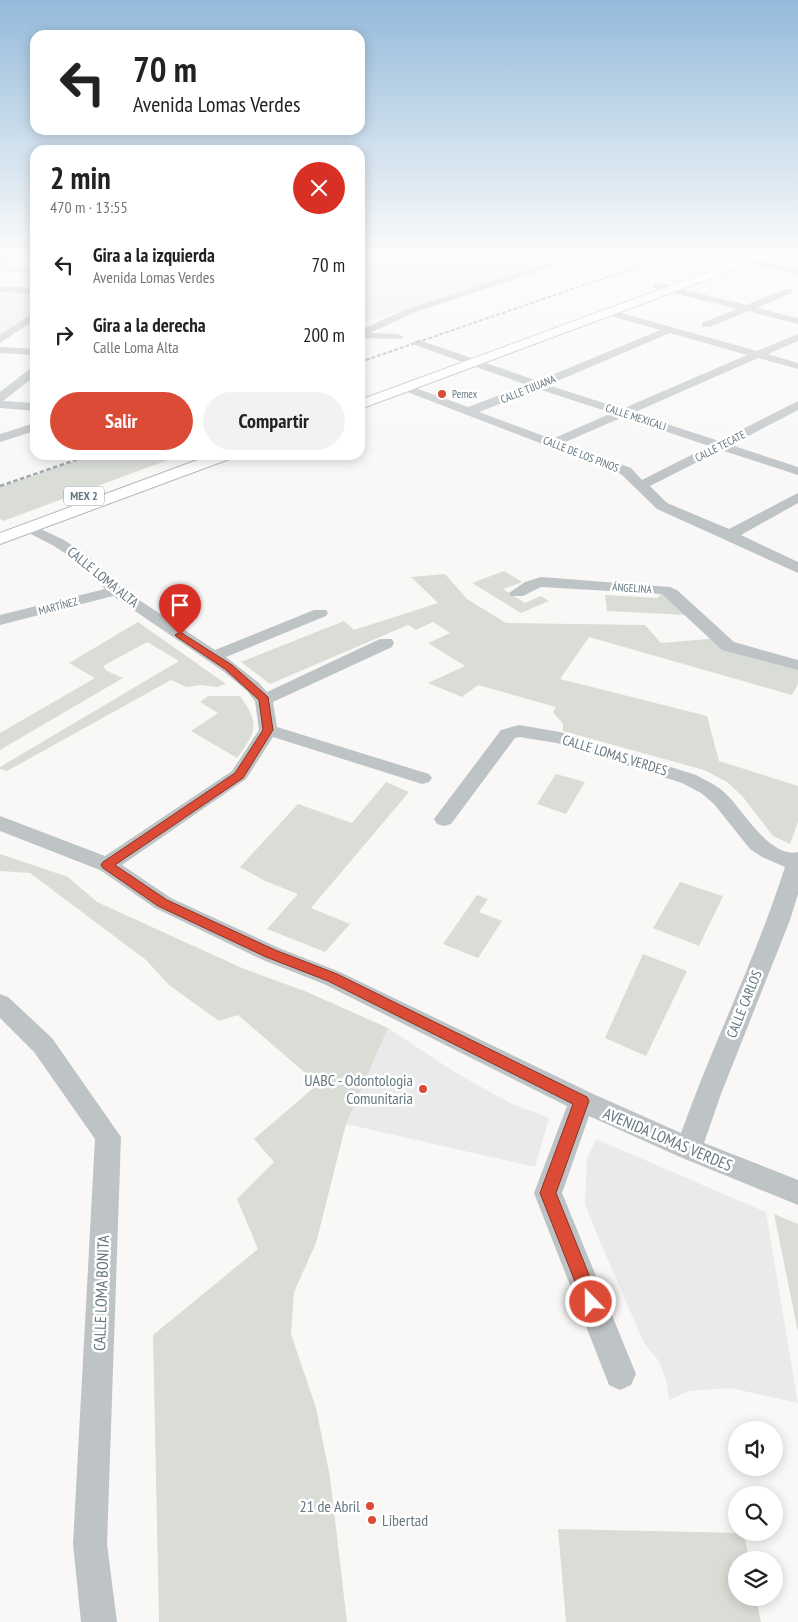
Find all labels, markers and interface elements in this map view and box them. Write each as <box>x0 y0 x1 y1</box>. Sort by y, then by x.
text: 70 m <box>133 46 197 92</box>
icon: left <box>50 50 115 115</box>
text: Avenida Lomas Verdes <box>133 90 300 118</box>
text: 2 min <box>50 158 111 197</box>
button: close <box>293 162 345 214</box>
text: 470 m · 13:55 <box>50 197 128 217</box>
text: Gira a la izquierda <box>93 243 215 267</box>
icon: left <box>50 251 78 279</box>
text: 70 m <box>312 253 345 277</box>
text: Avenida Lomas Verdes <box>93 267 215 287</box>
text: Gira a la derecha <box>93 313 206 337</box>
icon: right <box>50 321 78 349</box>
text: 200 m <box>303 323 345 347</box>
text: Calle Loma Alta <box>93 337 179 357</box>
street label: CALLE TIJUANA <box>498 371 558 406</box>
place label: Pemex <box>452 387 478 401</box>
marker: Pemex <box>436 388 448 400</box>
button: Salir <box>50 392 193 450</box>
button: Compartir <box>203 392 345 450</box>
street label: CALLE MEXICALI <box>604 401 668 433</box>
street label: CALLE TECATE <box>693 427 748 465</box>
street label: CALLE DE LOS PINOS <box>541 433 621 475</box>
road number: MEX 2 <box>64 486 104 506</box>
street label: CALLE LOMA ALTA <box>64 543 143 612</box>
street label: ÁNGELINA <box>612 580 653 596</box>
pin <box>159 584 201 635</box>
icon: arrive <box>166 591 194 619</box>
street label: MARTÍNEZ <box>37 594 79 618</box>
street label: CALLE LOMAS VERDES <box>560 731 670 779</box>
street label: CALLE CARLOS <box>722 968 766 1040</box>
place label: UABC - Odontologia Comunitaria <box>304 1070 413 1108</box>
marker: UABC - Odontologia Comunitaria <box>417 1083 429 1095</box>
street label: AVENIDA LOMAS VERDES <box>600 1103 736 1175</box>
street label: CALLE LOMA BONITA <box>89 1234 113 1351</box>
position arrow <box>564 1275 616 1327</box>
map controls <box>728 1421 783 1606</box>
button: sound <box>728 1421 783 1476</box>
button: search <box>728 1486 783 1541</box>
place label: 21 de Abril <box>300 1496 360 1516</box>
marker: 21 de Abril <box>364 1500 376 1512</box>
place label: Libertad <box>382 1510 428 1530</box>
marker: Libertad <box>366 1514 378 1526</box>
button: layers <box>728 1551 783 1606</box>

